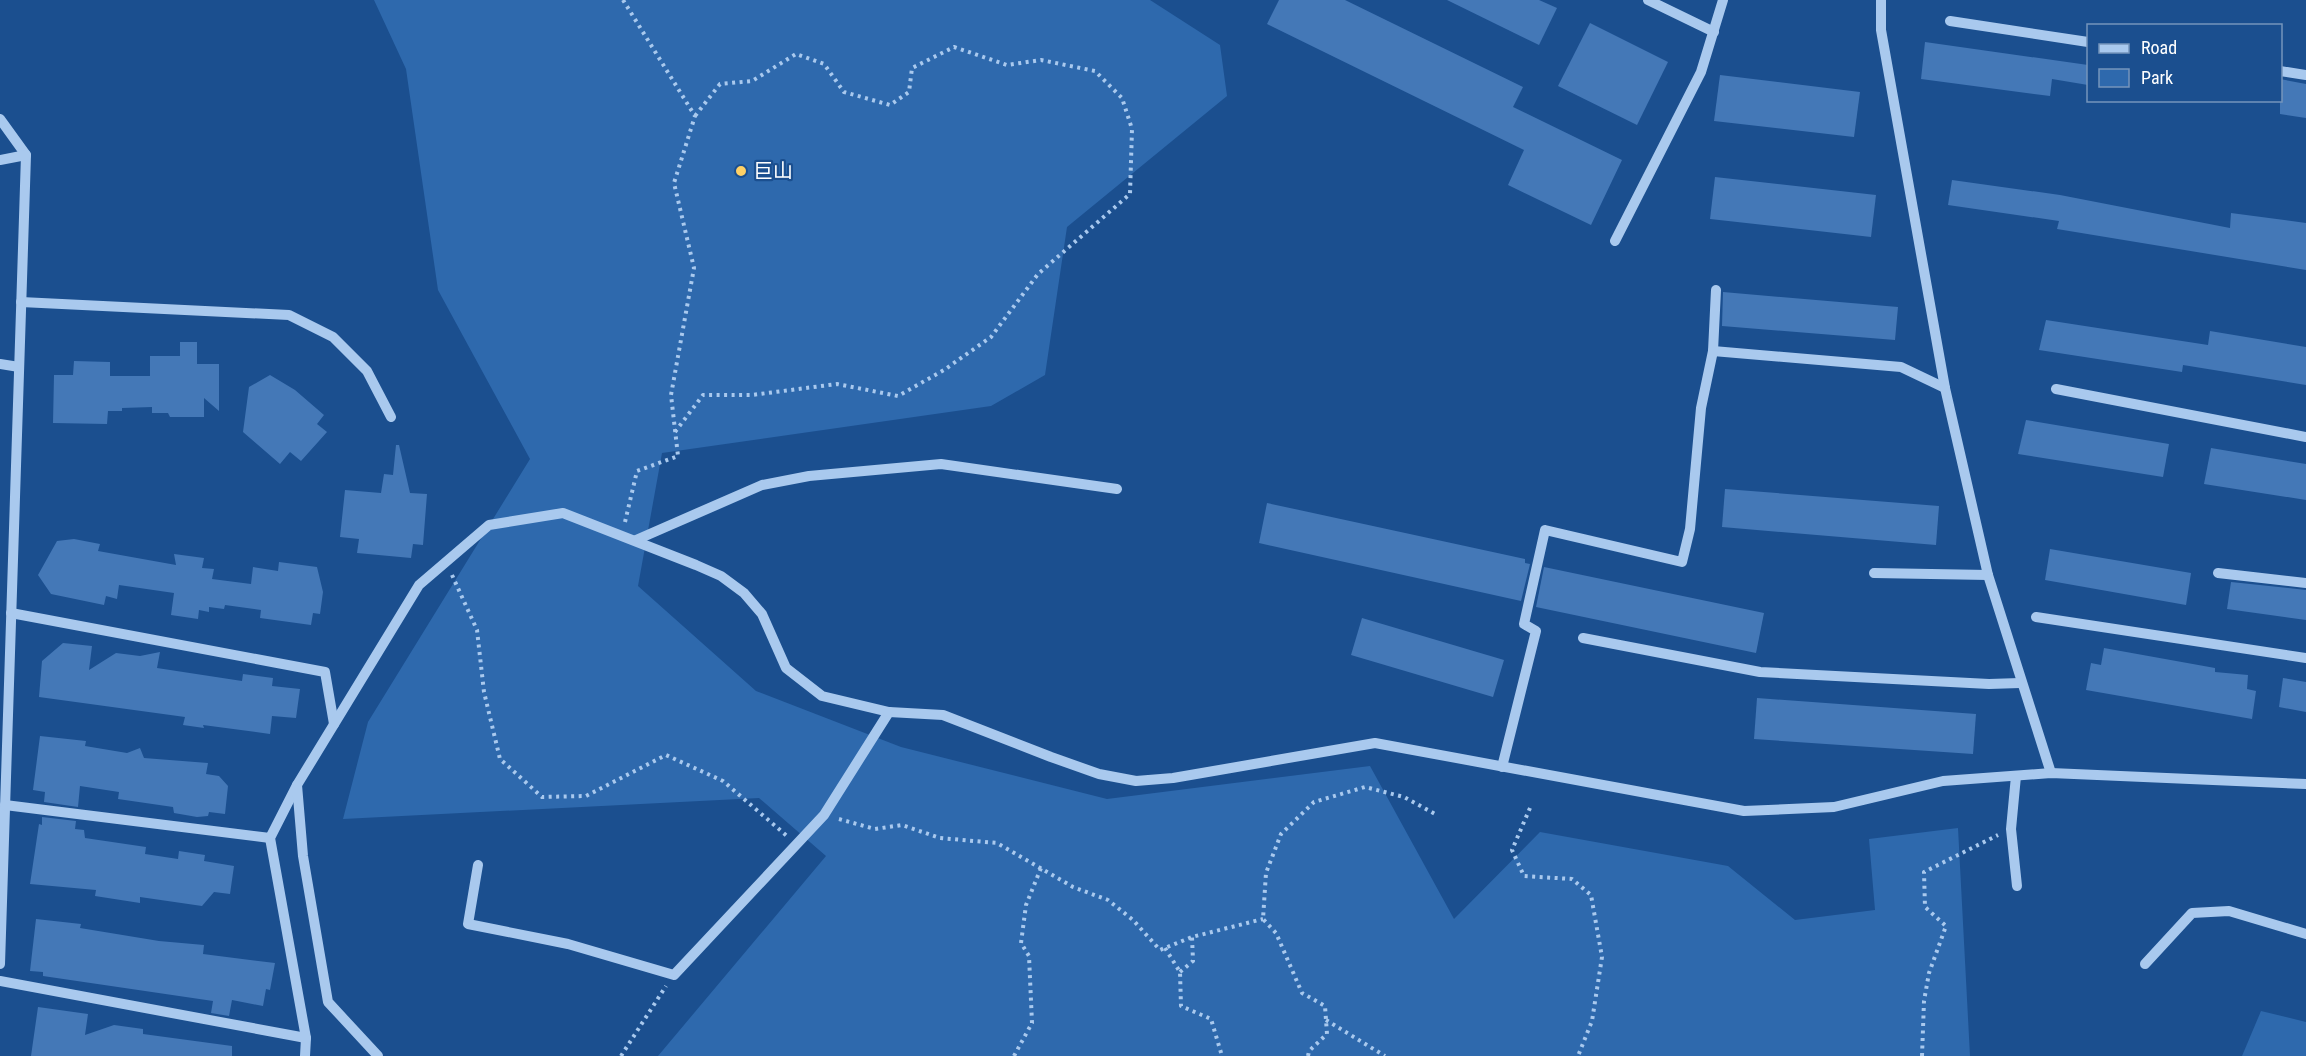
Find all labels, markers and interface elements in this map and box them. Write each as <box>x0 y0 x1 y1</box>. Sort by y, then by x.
legend <box>2087 24 2282 102</box>
text: Road <box>2141 37 2177 58</box>
text: Park <box>2141 67 2173 88</box>
place label: 巨山 <box>753 159 793 183</box>
marker: 巨山 <box>734 164 748 178</box>

